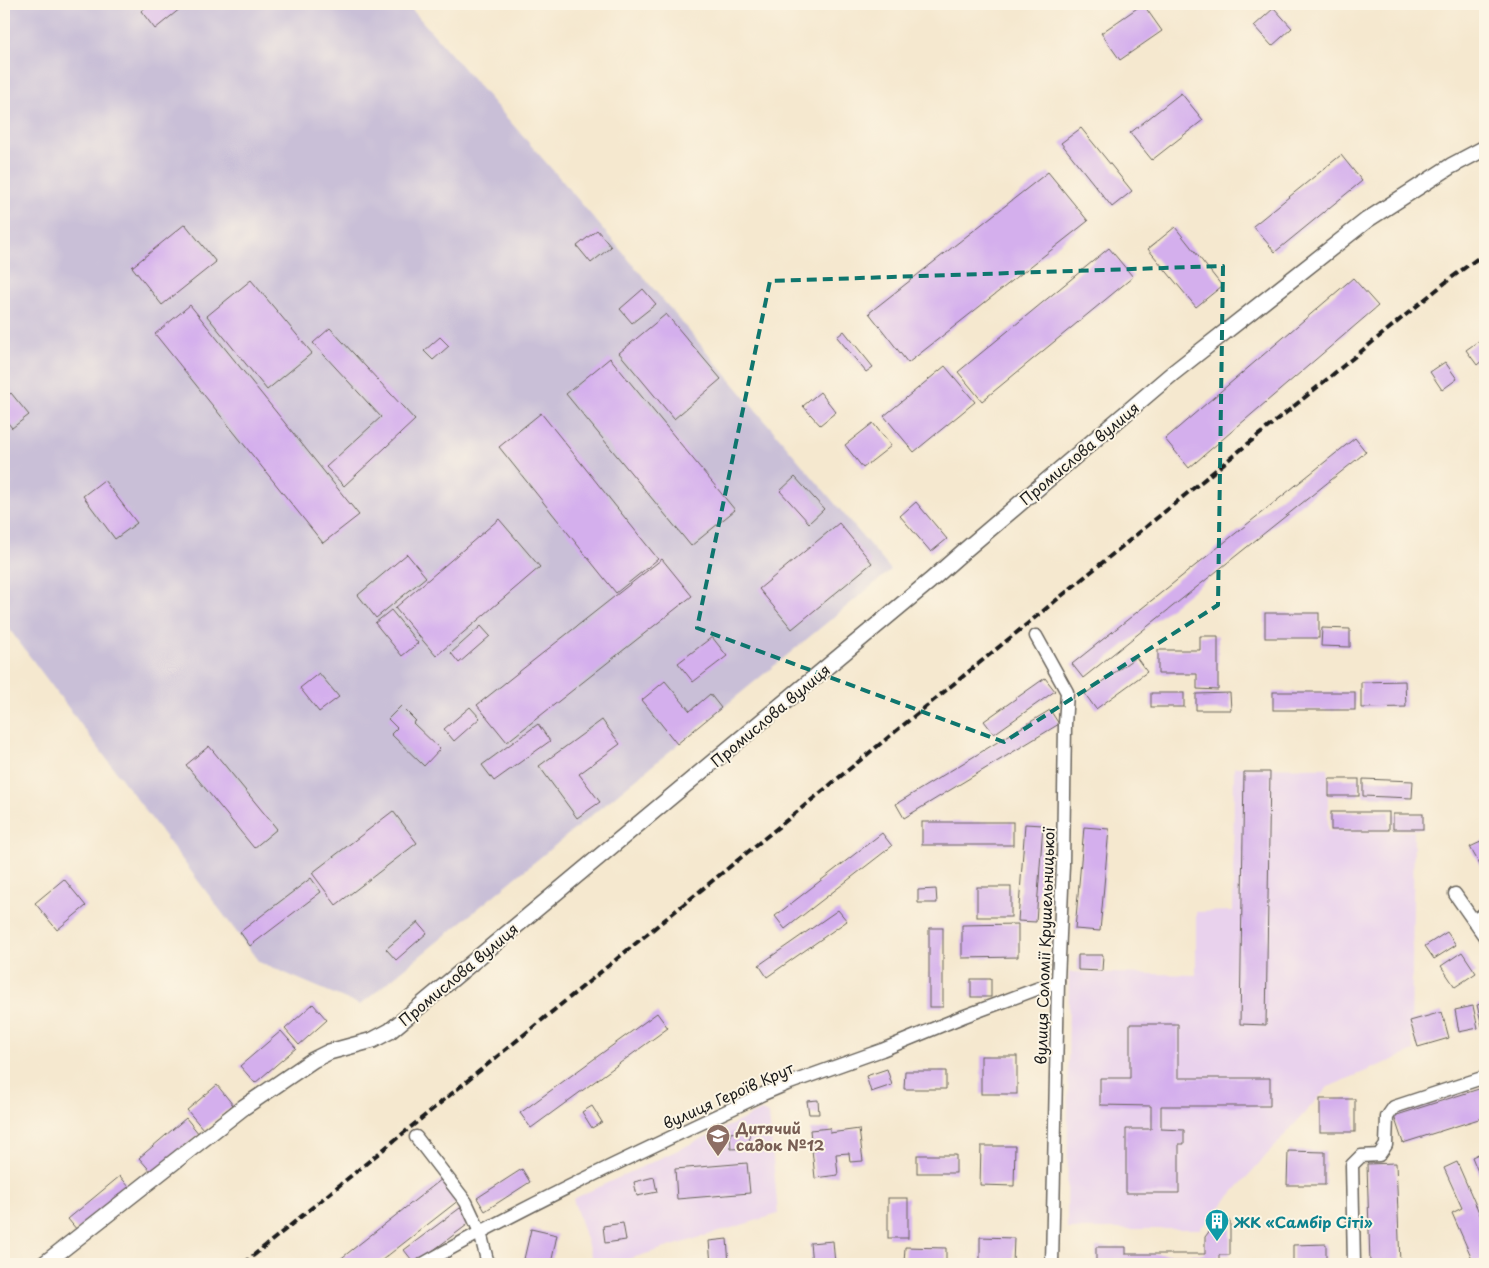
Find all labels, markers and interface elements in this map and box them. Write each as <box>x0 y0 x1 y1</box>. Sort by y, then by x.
street label: Промислова вулиця <box>1014 396 1144 510</box>
street label: Промислова вулиця <box>705 658 835 772</box>
street label: вулиця Соломії Крушельницької <box>1028 826 1060 1065</box>
street label: Промислова вулиця <box>393 917 523 1031</box>
street label: вулиця Героїв Крут <box>659 1056 798 1134</box>
place label: Дитячий садок №12 <box>735 1116 825 1156</box>
school or university icon: Дитячий садок №12 <box>705 1123 731 1157</box>
building icon: ЖК «Самбір Сіті» <box>1204 1208 1230 1242</box>
place label: ЖК «Самбір Сіті» <box>1233 1210 1373 1233</box>

